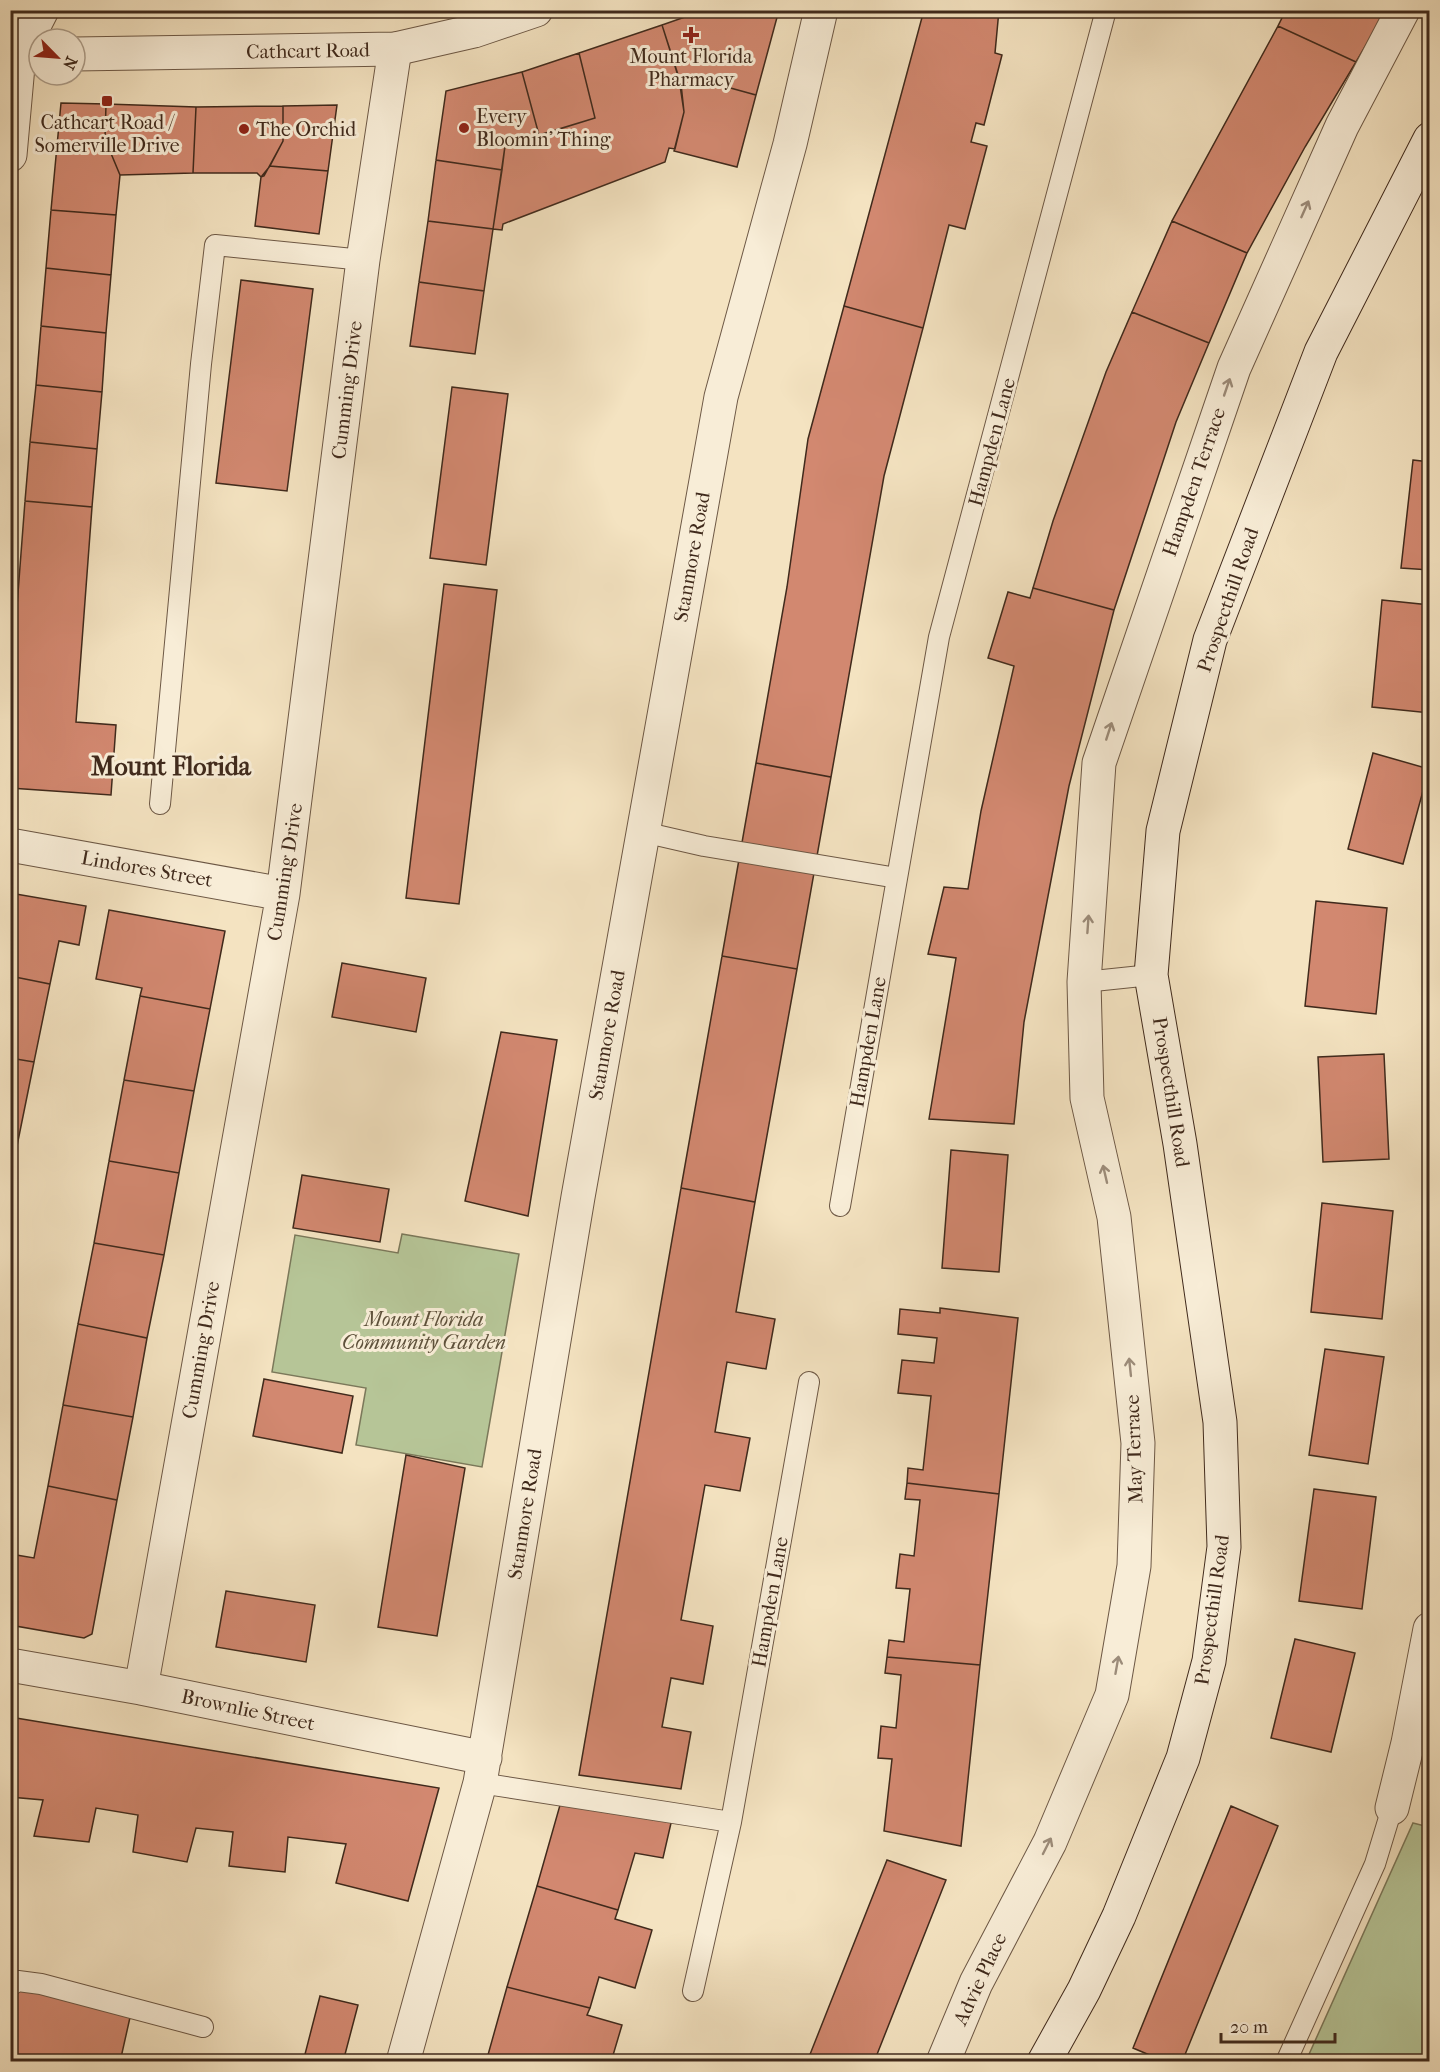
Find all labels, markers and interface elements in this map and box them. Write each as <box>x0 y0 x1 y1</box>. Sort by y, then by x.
north arrow <box>27 27 87 87</box>
marker: Mount Florida Pharmacy <box>684 28 698 42</box>
street label: Cathcart Road <box>246 38 371 64</box>
place label: Mount Florida Pharmacy <box>630 45 753 91</box>
text: N <box>59 54 81 73</box>
marker: Cathcart Road / Somerville Drive <box>100 94 114 108</box>
place label: Every Bloomin' Thing <box>476 105 611 151</box>
place label: Cathcart Road / Somerville Drive <box>34 111 180 157</box>
place label: The Orchid <box>256 118 357 141</box>
marker: Every Bloomin' Thing <box>457 121 471 135</box>
marker: The Orchid <box>237 122 251 136</box>
one-way arrow <box>1300 200 1311 219</box>
street label: Cumming Drive <box>327 319 367 461</box>
street label: Hampden Lane <box>964 375 1020 509</box>
one-way arrow <box>1222 378 1233 397</box>
street label: Hampden Terrace <box>1158 404 1230 559</box>
street label: Stanmore Road <box>669 489 715 624</box>
street label: Prospecthill Road <box>1192 523 1264 675</box>
one-way arrow <box>1105 722 1116 741</box>
district label: Mount Florida <box>91 751 252 782</box>
street label: Cumming Drive <box>263 801 307 943</box>
street label: Lindores Street <box>79 846 215 892</box>
one-way arrow <box>1082 914 1093 934</box>
street label: Stanmore Road <box>584 967 630 1102</box>
street label: Hampden Lane <box>845 975 891 1109</box>
street label: Prospecthill Road <box>1148 1015 1194 1170</box>
one-way arrow <box>1098 1165 1110 1184</box>
street label: Cumming Drive <box>178 1279 224 1421</box>
park label: Mount Florida Community Garden <box>342 1308 506 1354</box>
one-way arrow <box>1124 1358 1135 1377</box>
street label: May Terrace <box>1121 1394 1147 1504</box>
street label: Stanmore Road <box>503 1446 547 1581</box>
street label: Prospecthill Road <box>1190 1532 1234 1687</box>
street label: Hampden Lane <box>747 1535 793 1669</box>
one-way arrow <box>1112 1656 1123 1675</box>
street label: Brownlie Street <box>179 1685 317 1735</box>
one-way arrow <box>1042 1838 1053 1856</box>
street label: Advie Place <box>948 1929 1011 2030</box>
scale bar <box>1221 2006 1335 2044</box>
text: 20 m <box>1230 2017 1268 2038</box>

